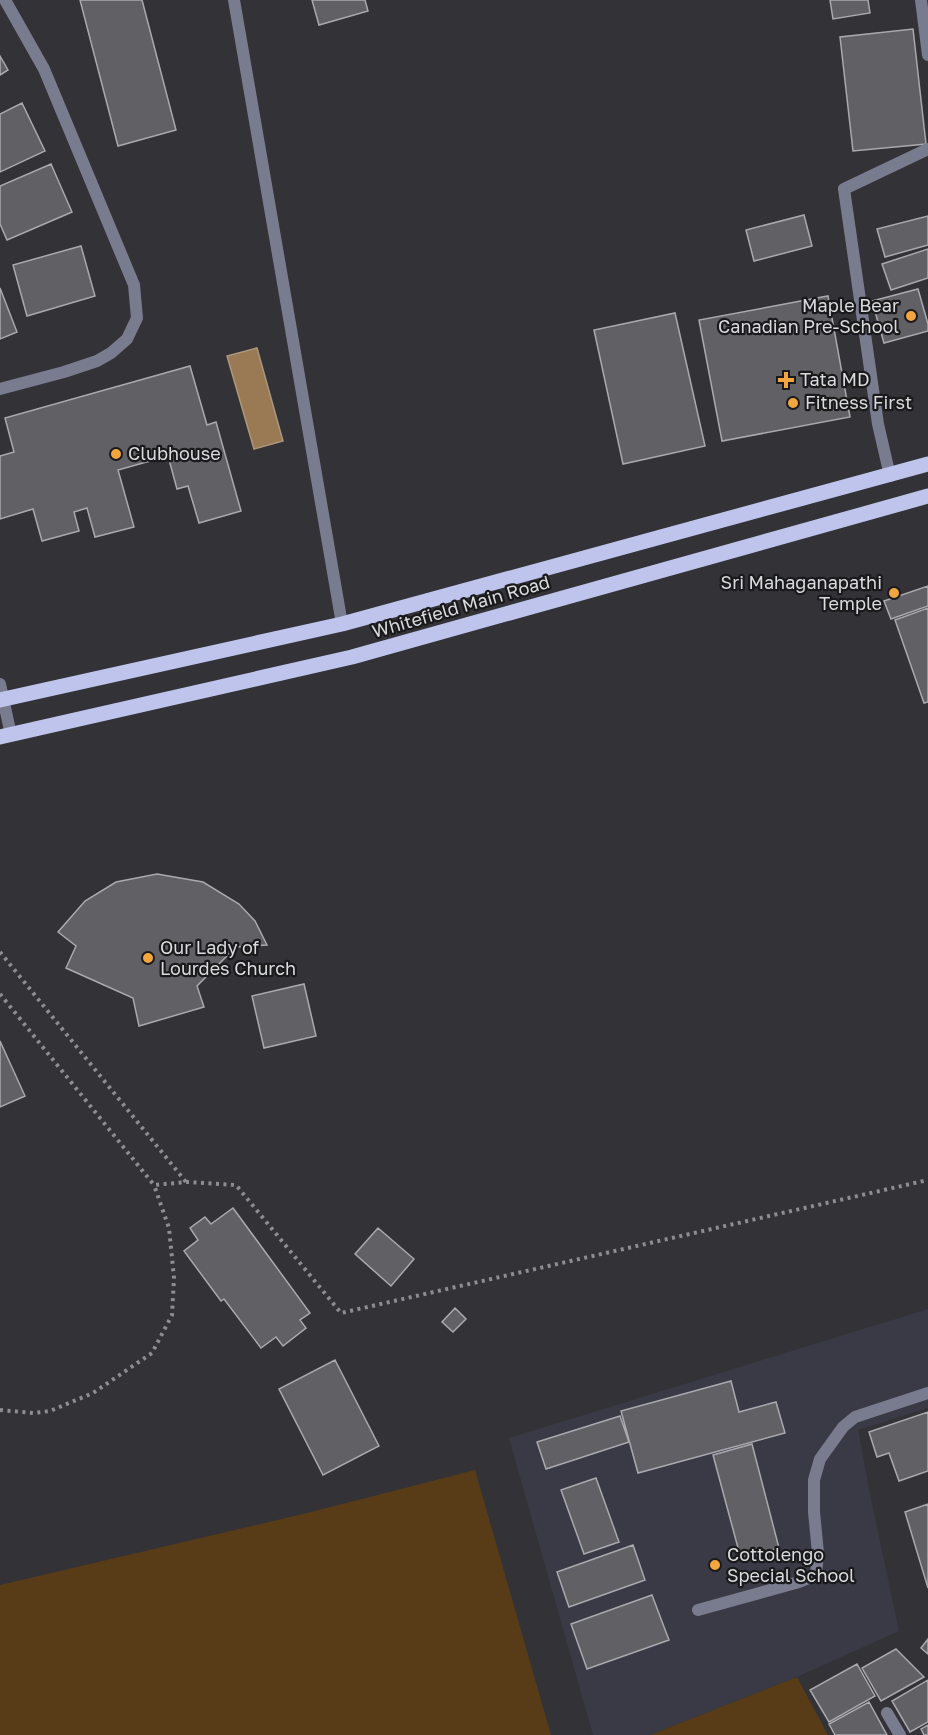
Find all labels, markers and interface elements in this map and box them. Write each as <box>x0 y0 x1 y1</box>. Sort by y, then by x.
place label: Maple Bear Canadian Pre-School <box>718 294 899 337</box>
marker: Maple Bear Canadian Pre-School <box>904 309 918 323</box>
place label: Tata MD <box>800 368 869 390</box>
marker: Tata MD <box>777 371 795 389</box>
place label: Fitness First <box>805 391 912 413</box>
marker: Fitness First <box>786 396 800 410</box>
place label: Clubhouse <box>128 442 221 464</box>
marker: Clubhouse <box>109 447 123 461</box>
street label: Whitefield Main Road <box>369 570 552 642</box>
place label: Sri Mahaganapathi Temple <box>721 571 882 614</box>
marker: Sri Mahaganapathi Temple <box>887 586 901 600</box>
place label: Our Lady of Lourdes Church <box>160 936 296 979</box>
marker: Our Lady of Lourdes Church <box>141 951 155 965</box>
place label: Cottolengo Special School <box>727 1543 855 1586</box>
marker: Cottolengo Special School <box>708 1558 722 1572</box>

